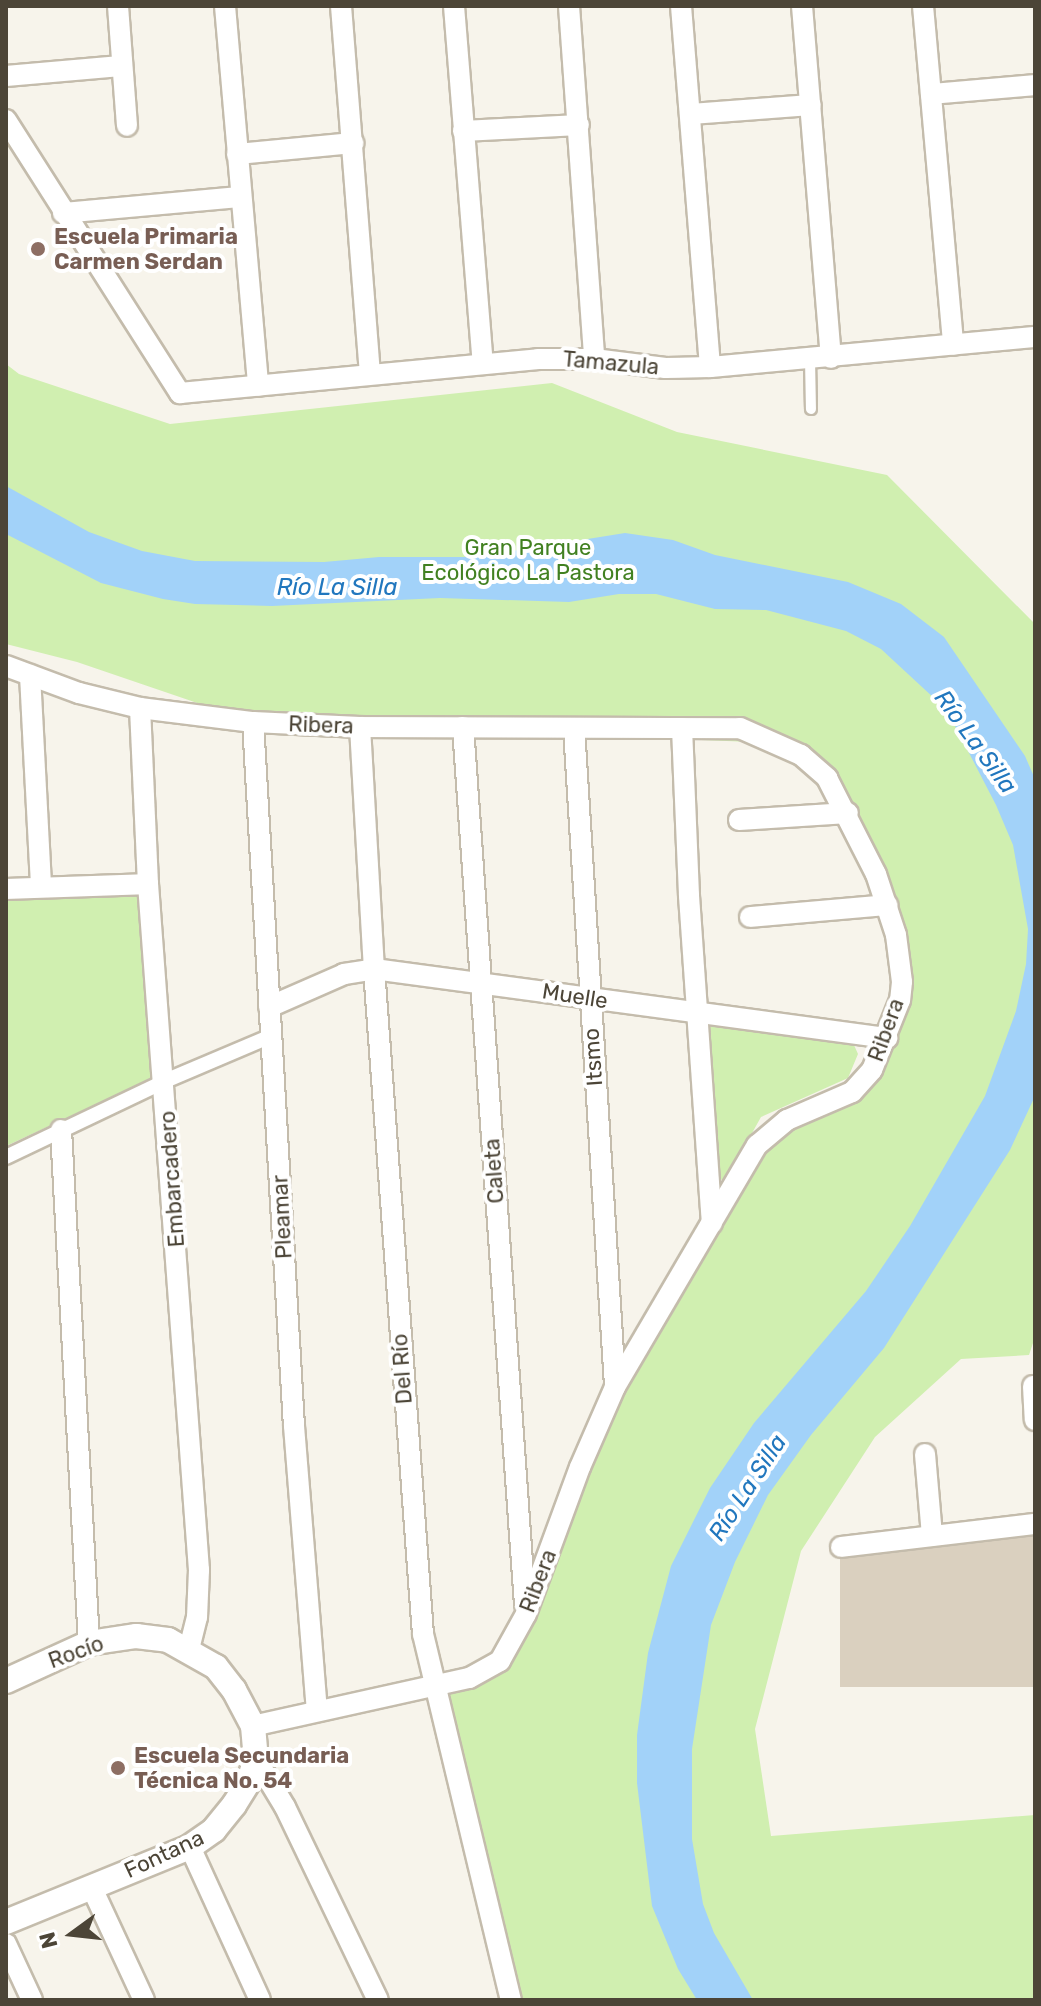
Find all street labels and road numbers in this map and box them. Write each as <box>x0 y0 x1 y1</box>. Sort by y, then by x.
street label: Tamazula <box>562 346 660 380</box>
street label: Ribera <box>288 711 354 739</box>
street label: Muelle <box>540 978 610 1014</box>
street label: Ribera <box>862 995 910 1065</box>
street label: Itsmo <box>578 1027 608 1087</box>
street label: Embarcadero <box>154 1110 190 1248</box>
street label: Caleta <box>479 1138 509 1204</box>
street label: Pleamar <box>267 1174 297 1260</box>
street label: Del Río <box>386 1333 418 1405</box>
street label: Ribera <box>514 1546 562 1616</box>
street label: Rocío <box>45 1630 107 1674</box>
street label: Fontana <box>120 1824 208 1884</box>

